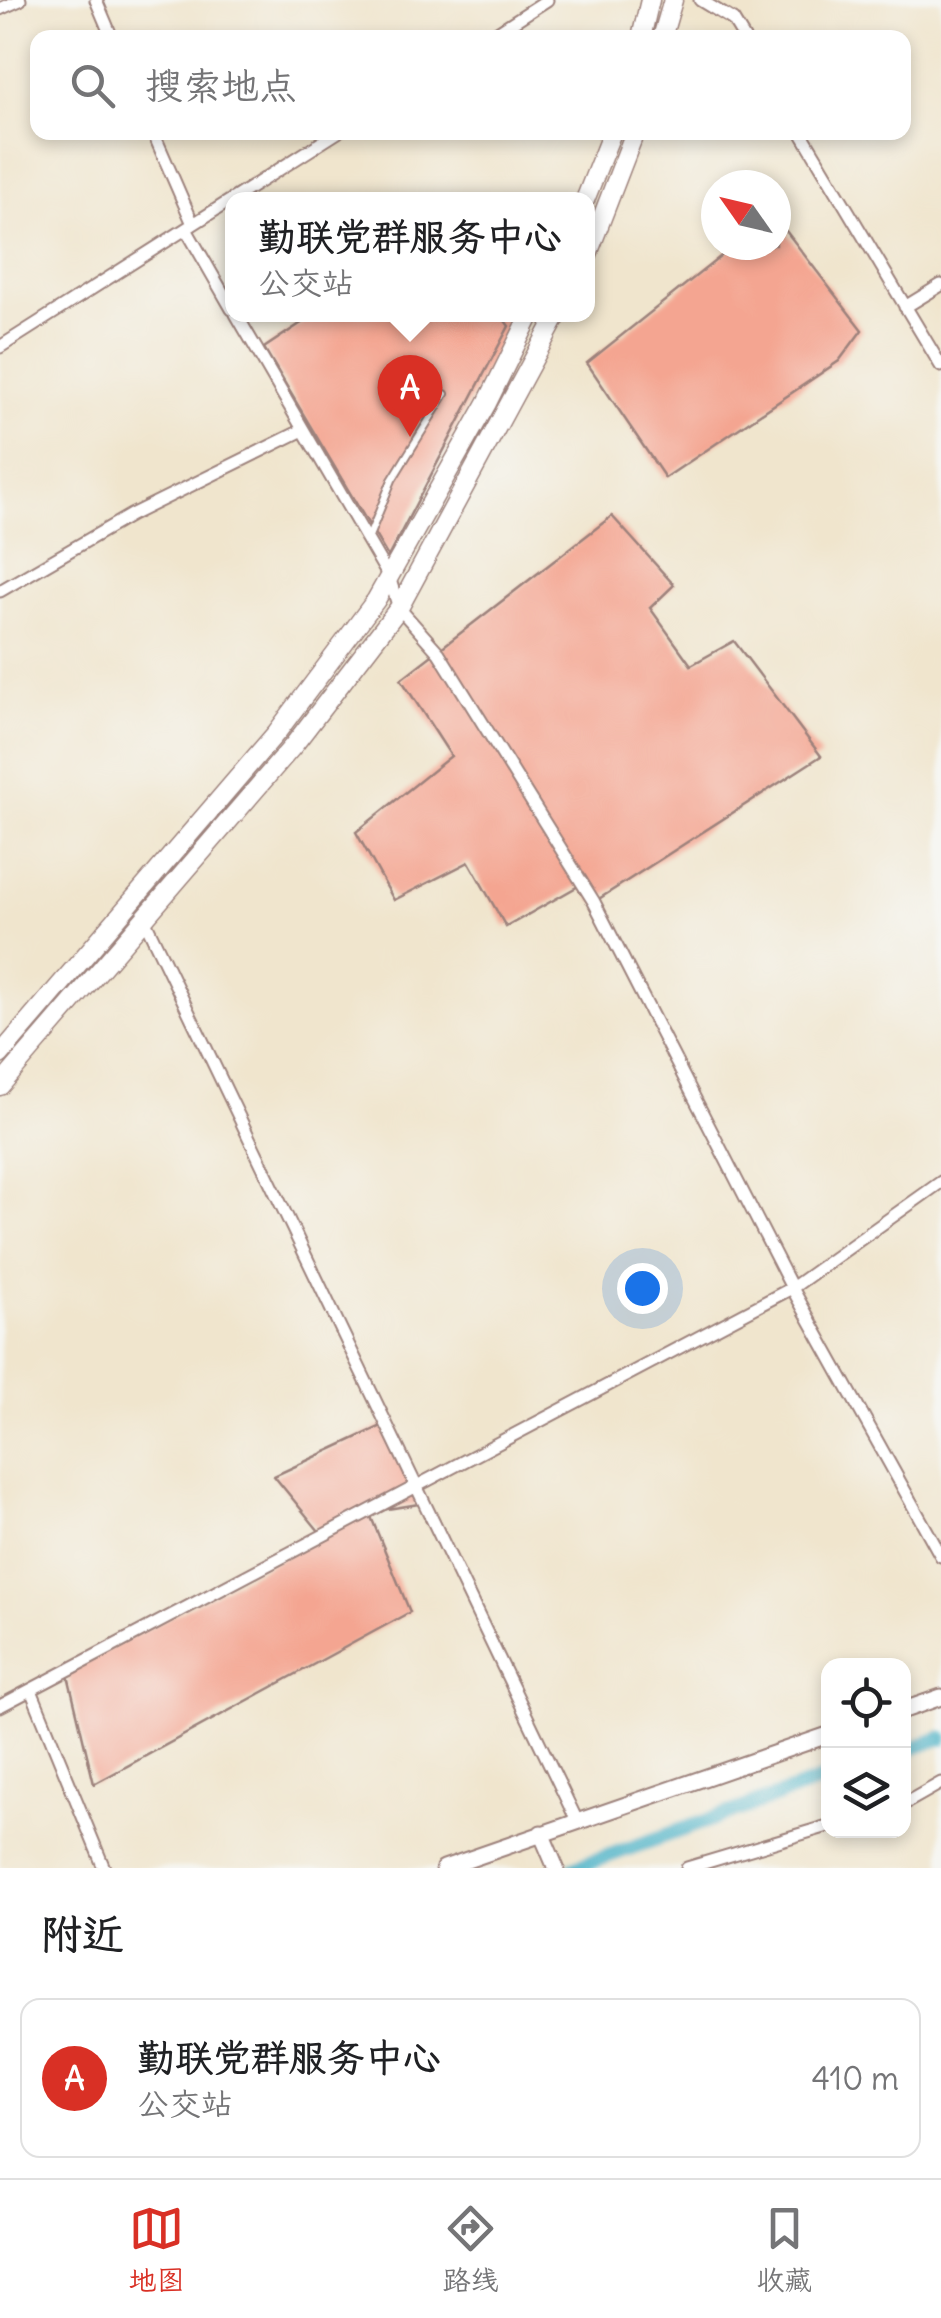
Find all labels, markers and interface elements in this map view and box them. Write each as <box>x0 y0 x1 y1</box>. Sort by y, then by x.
search box <box>30 30 911 140</box>
icon: search <box>65 58 120 113</box>
text: 搜索地点 <box>145 62 297 109</box>
north arrow <box>701 170 791 260</box>
popup <box>225 192 595 322</box>
text: 勤联党群服务中心 <box>258 213 562 260</box>
text: 公交站 <box>258 262 354 303</box>
pin: A <box>378 354 442 437</box>
your location <box>617 1263 668 1314</box>
map controls <box>821 1658 911 1838</box>
button: locate <box>821 1658 911 1748</box>
button: layers <box>821 1748 911 1838</box>
text: 附近 <box>40 1908 124 1960</box>
text: 勤联党群服务中心 <box>137 2034 441 2081</box>
text: A <box>64 2058 85 2099</box>
text: 410 m <box>811 2058 899 2099</box>
text: 公交站 <box>137 2083 233 2124</box>
tab: 地图 <box>129 2201 185 2298</box>
tab: 路线 <box>442 2201 498 2298</box>
tab: 收藏 <box>756 2201 812 2298</box>

